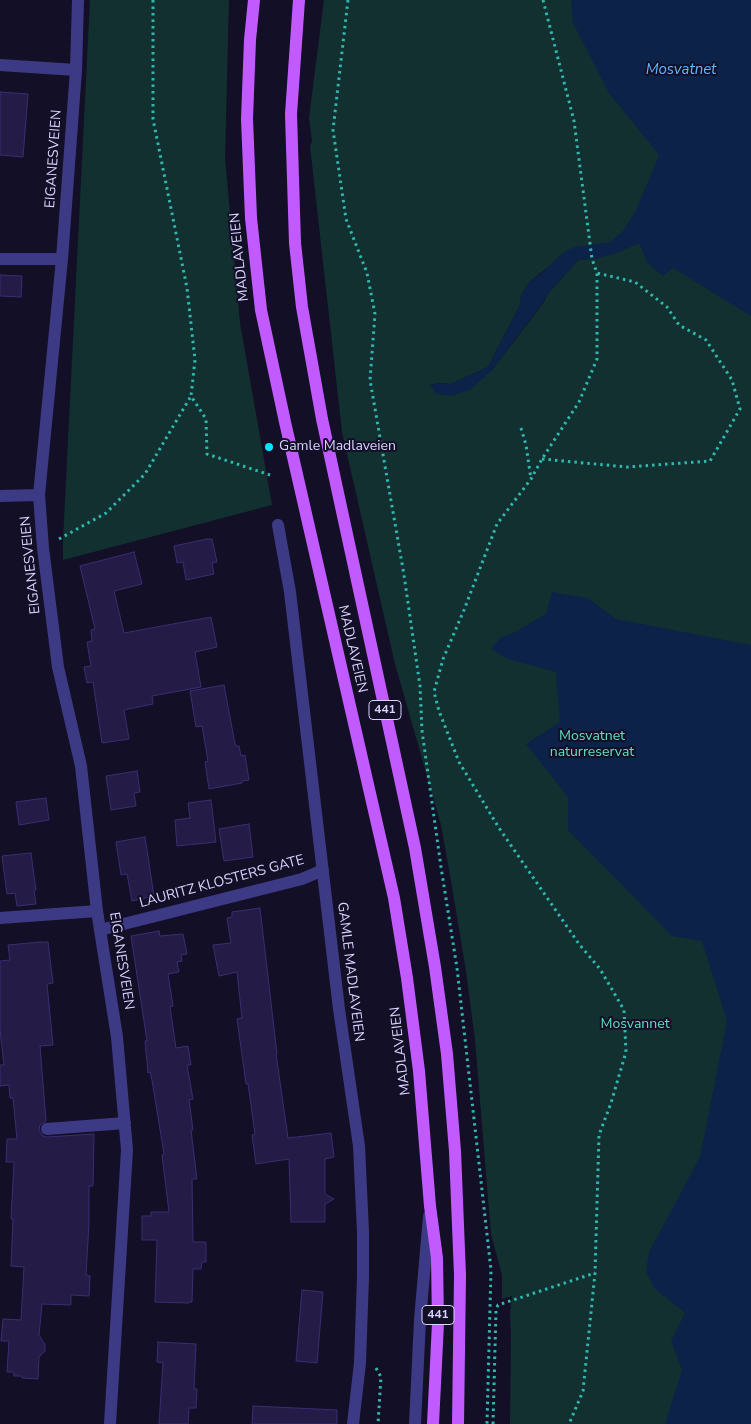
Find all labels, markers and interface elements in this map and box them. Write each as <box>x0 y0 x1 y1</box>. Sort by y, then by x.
water label: Mosvatnet <box>646 61 716 79</box>
street label: EIGANESVEIEN <box>42 109 66 209</box>
street label: MADLAVEIEN <box>227 212 253 302</box>
place label: Gamle Madlaveien <box>279 439 396 455</box>
marker: Gamle Madlaveien <box>263 441 275 453</box>
street label: EIGANESVEIEN <box>17 515 45 615</box>
street label: MADLAVEIEN <box>334 604 370 694</box>
road number: 441 <box>369 700 401 720</box>
park label: Mosvatnet naturreservat <box>550 729 634 762</box>
street label: LAURITZ KLOSTERS GATE <box>138 852 306 912</box>
street label: GAMLE MADLAVEIEN <box>333 901 367 1043</box>
street label: EIGANESVEIEN <box>105 911 137 1011</box>
street label: MADLAVEIEN <box>387 1006 415 1096</box>
park label: Mosvannet <box>600 1017 670 1033</box>
road number: 441 <box>422 1306 454 1324</box>

